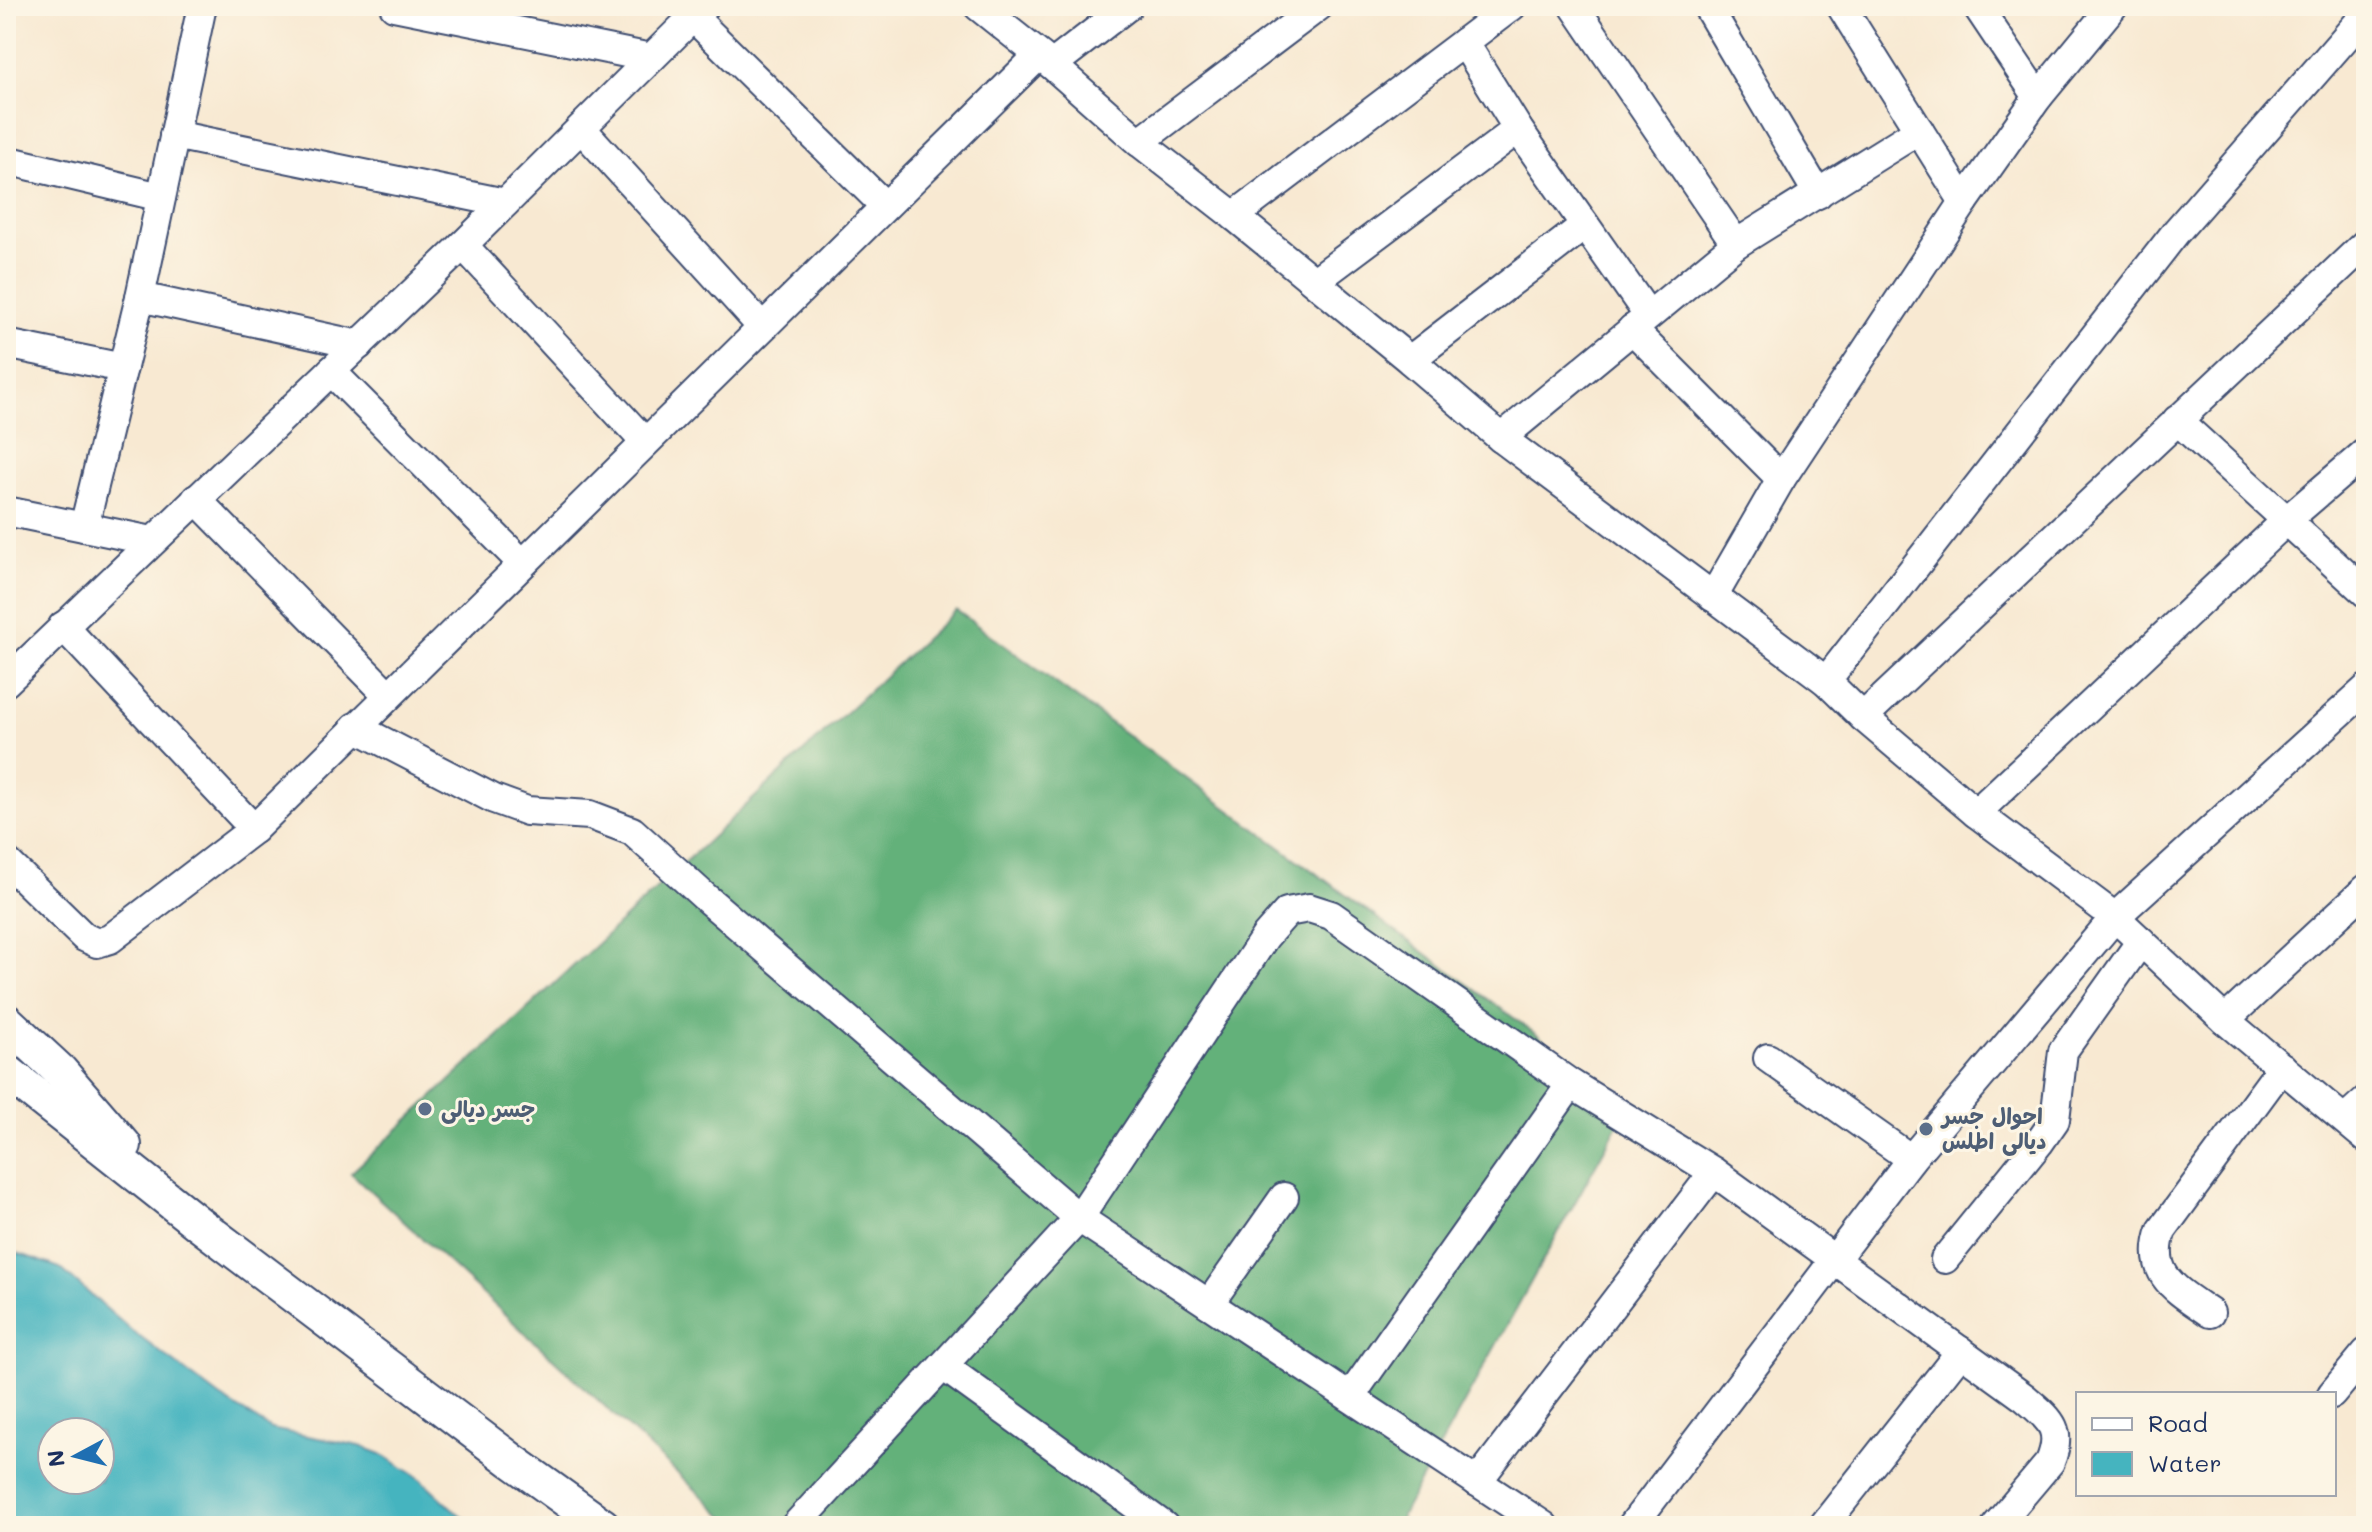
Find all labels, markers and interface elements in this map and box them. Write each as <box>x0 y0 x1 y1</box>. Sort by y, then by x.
place label: جسر ديالى <box>441 1094 535 1124</box>
marker: جسر ديالى <box>416 1100 434 1118</box>
place label: احوال جسر ديالى اطلس <box>1940 1101 2046 1156</box>
marker: احوال جسر ديالى اطلس <box>1917 1120 1935 1138</box>
legend <box>2076 1392 2336 1496</box>
text: Road <box>2148 1407 2208 1438</box>
north arrow <box>36 1416 116 1496</box>
text: Water <box>2148 1447 2222 1478</box>
text: N <box>40 1448 71 1469</box>

